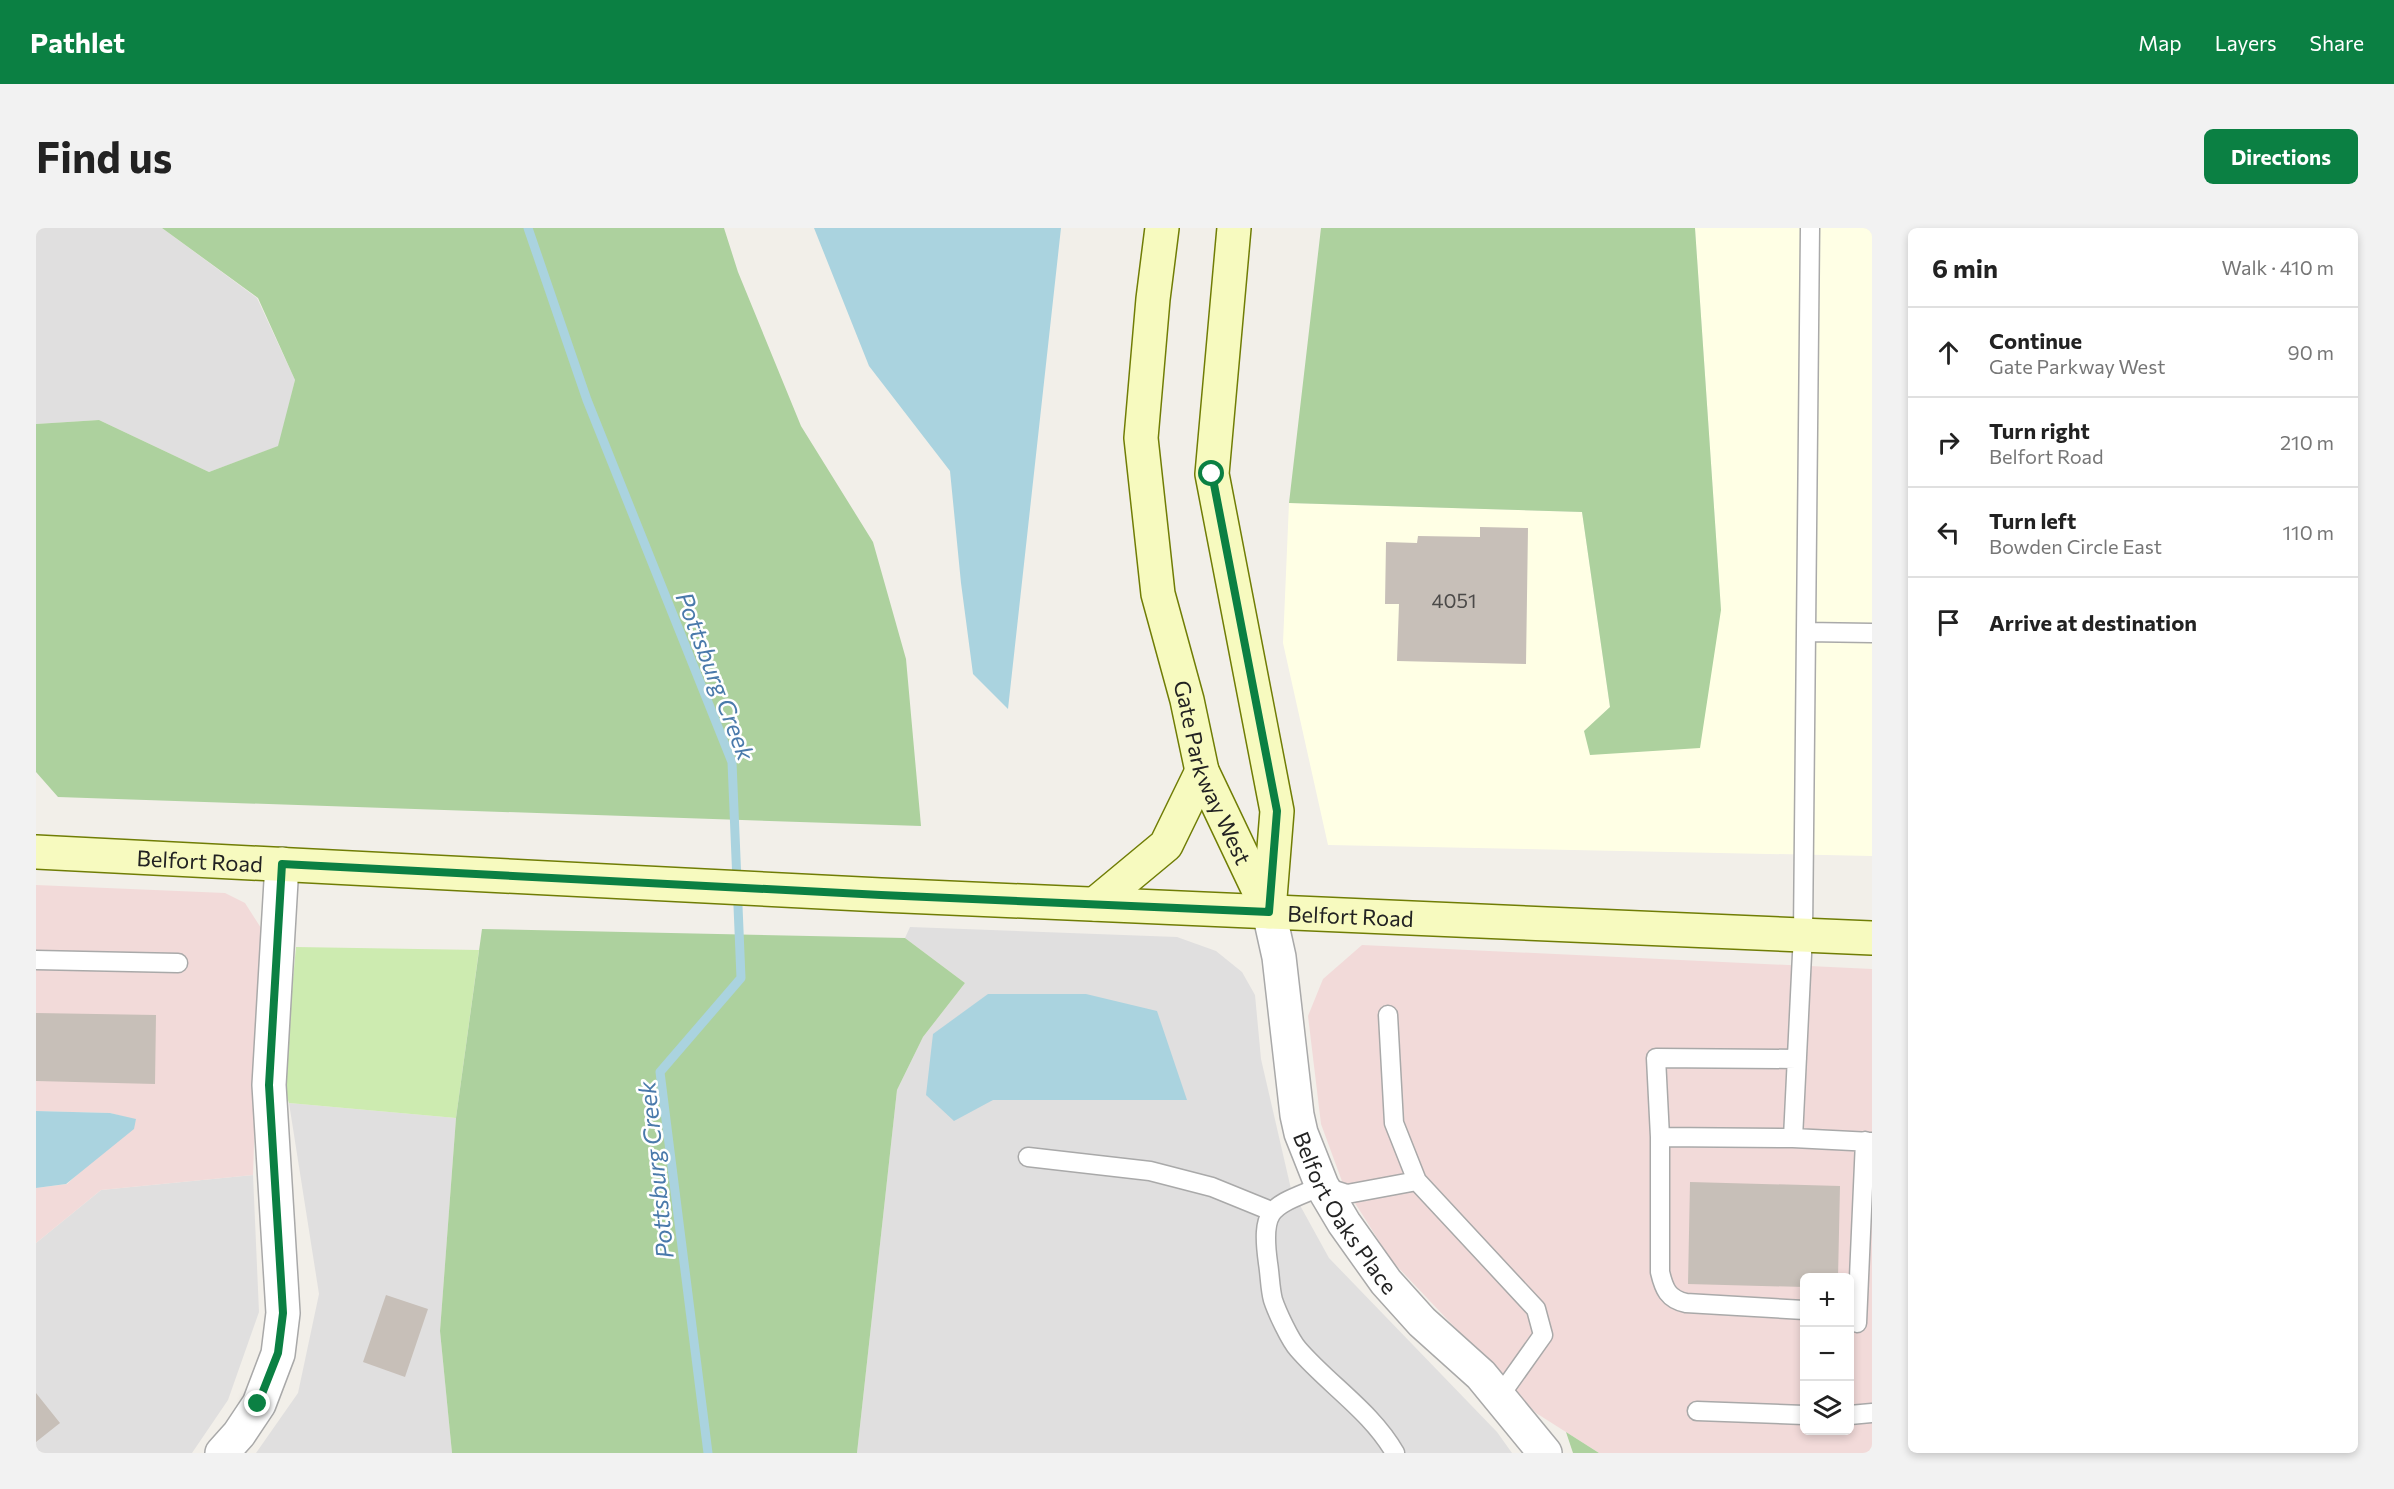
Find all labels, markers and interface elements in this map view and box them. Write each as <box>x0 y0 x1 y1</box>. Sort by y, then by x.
text: Pathlet <box>30 25 125 59</box>
text: Map <box>2138 30 2182 55</box>
text: Layers <box>2215 30 2277 55</box>
text: Share <box>2310 30 2364 55</box>
button: Directions <box>2204 129 2358 184</box>
text: Find us <box>36 130 172 182</box>
text: 6 min <box>1932 252 1998 283</box>
text: Walk · 410 m <box>2222 255 2334 279</box>
text: Continue <box>1989 327 2082 354</box>
icon: ahead <box>1932 336 1965 369</box>
text: 90 m <box>2288 340 2334 364</box>
text: Gate Parkway West <box>1989 354 2165 378</box>
text: Turn right <box>1989 417 2090 444</box>
icon: right <box>1932 426 1965 459</box>
text: 210 m <box>2280 430 2334 454</box>
text: Belfort Road <box>1989 444 2104 468</box>
route start <box>1198 460 1224 486</box>
text: Turn left <box>1989 507 2076 534</box>
icon: left <box>1932 516 1965 549</box>
text: 110 m <box>2283 520 2334 544</box>
text: Bowden Circle East <box>1989 534 2162 558</box>
water label: Pottsburg Creek <box>671 588 762 765</box>
house number: 4051 <box>1431 588 1477 612</box>
icon: arrive <box>1932 606 1965 639</box>
text: Arrive at destination <box>1989 609 2197 636</box>
street label: Gate Parkway West <box>1169 677 1258 869</box>
street label: Belfort Road <box>136 844 263 877</box>
street label: Belfort Road <box>1287 899 1414 932</box>
water label: Pottsburg Creek <box>631 1079 679 1260</box>
street label: Belfort Oaks Place <box>1288 1128 1403 1299</box>
map controls <box>1800 1273 1854 1435</box>
button: + <box>1800 1273 1854 1327</box>
button: − <box>1800 1327 1854 1381</box>
button: layers <box>1800 1381 1854 1435</box>
route end <box>244 1390 270 1416</box>

